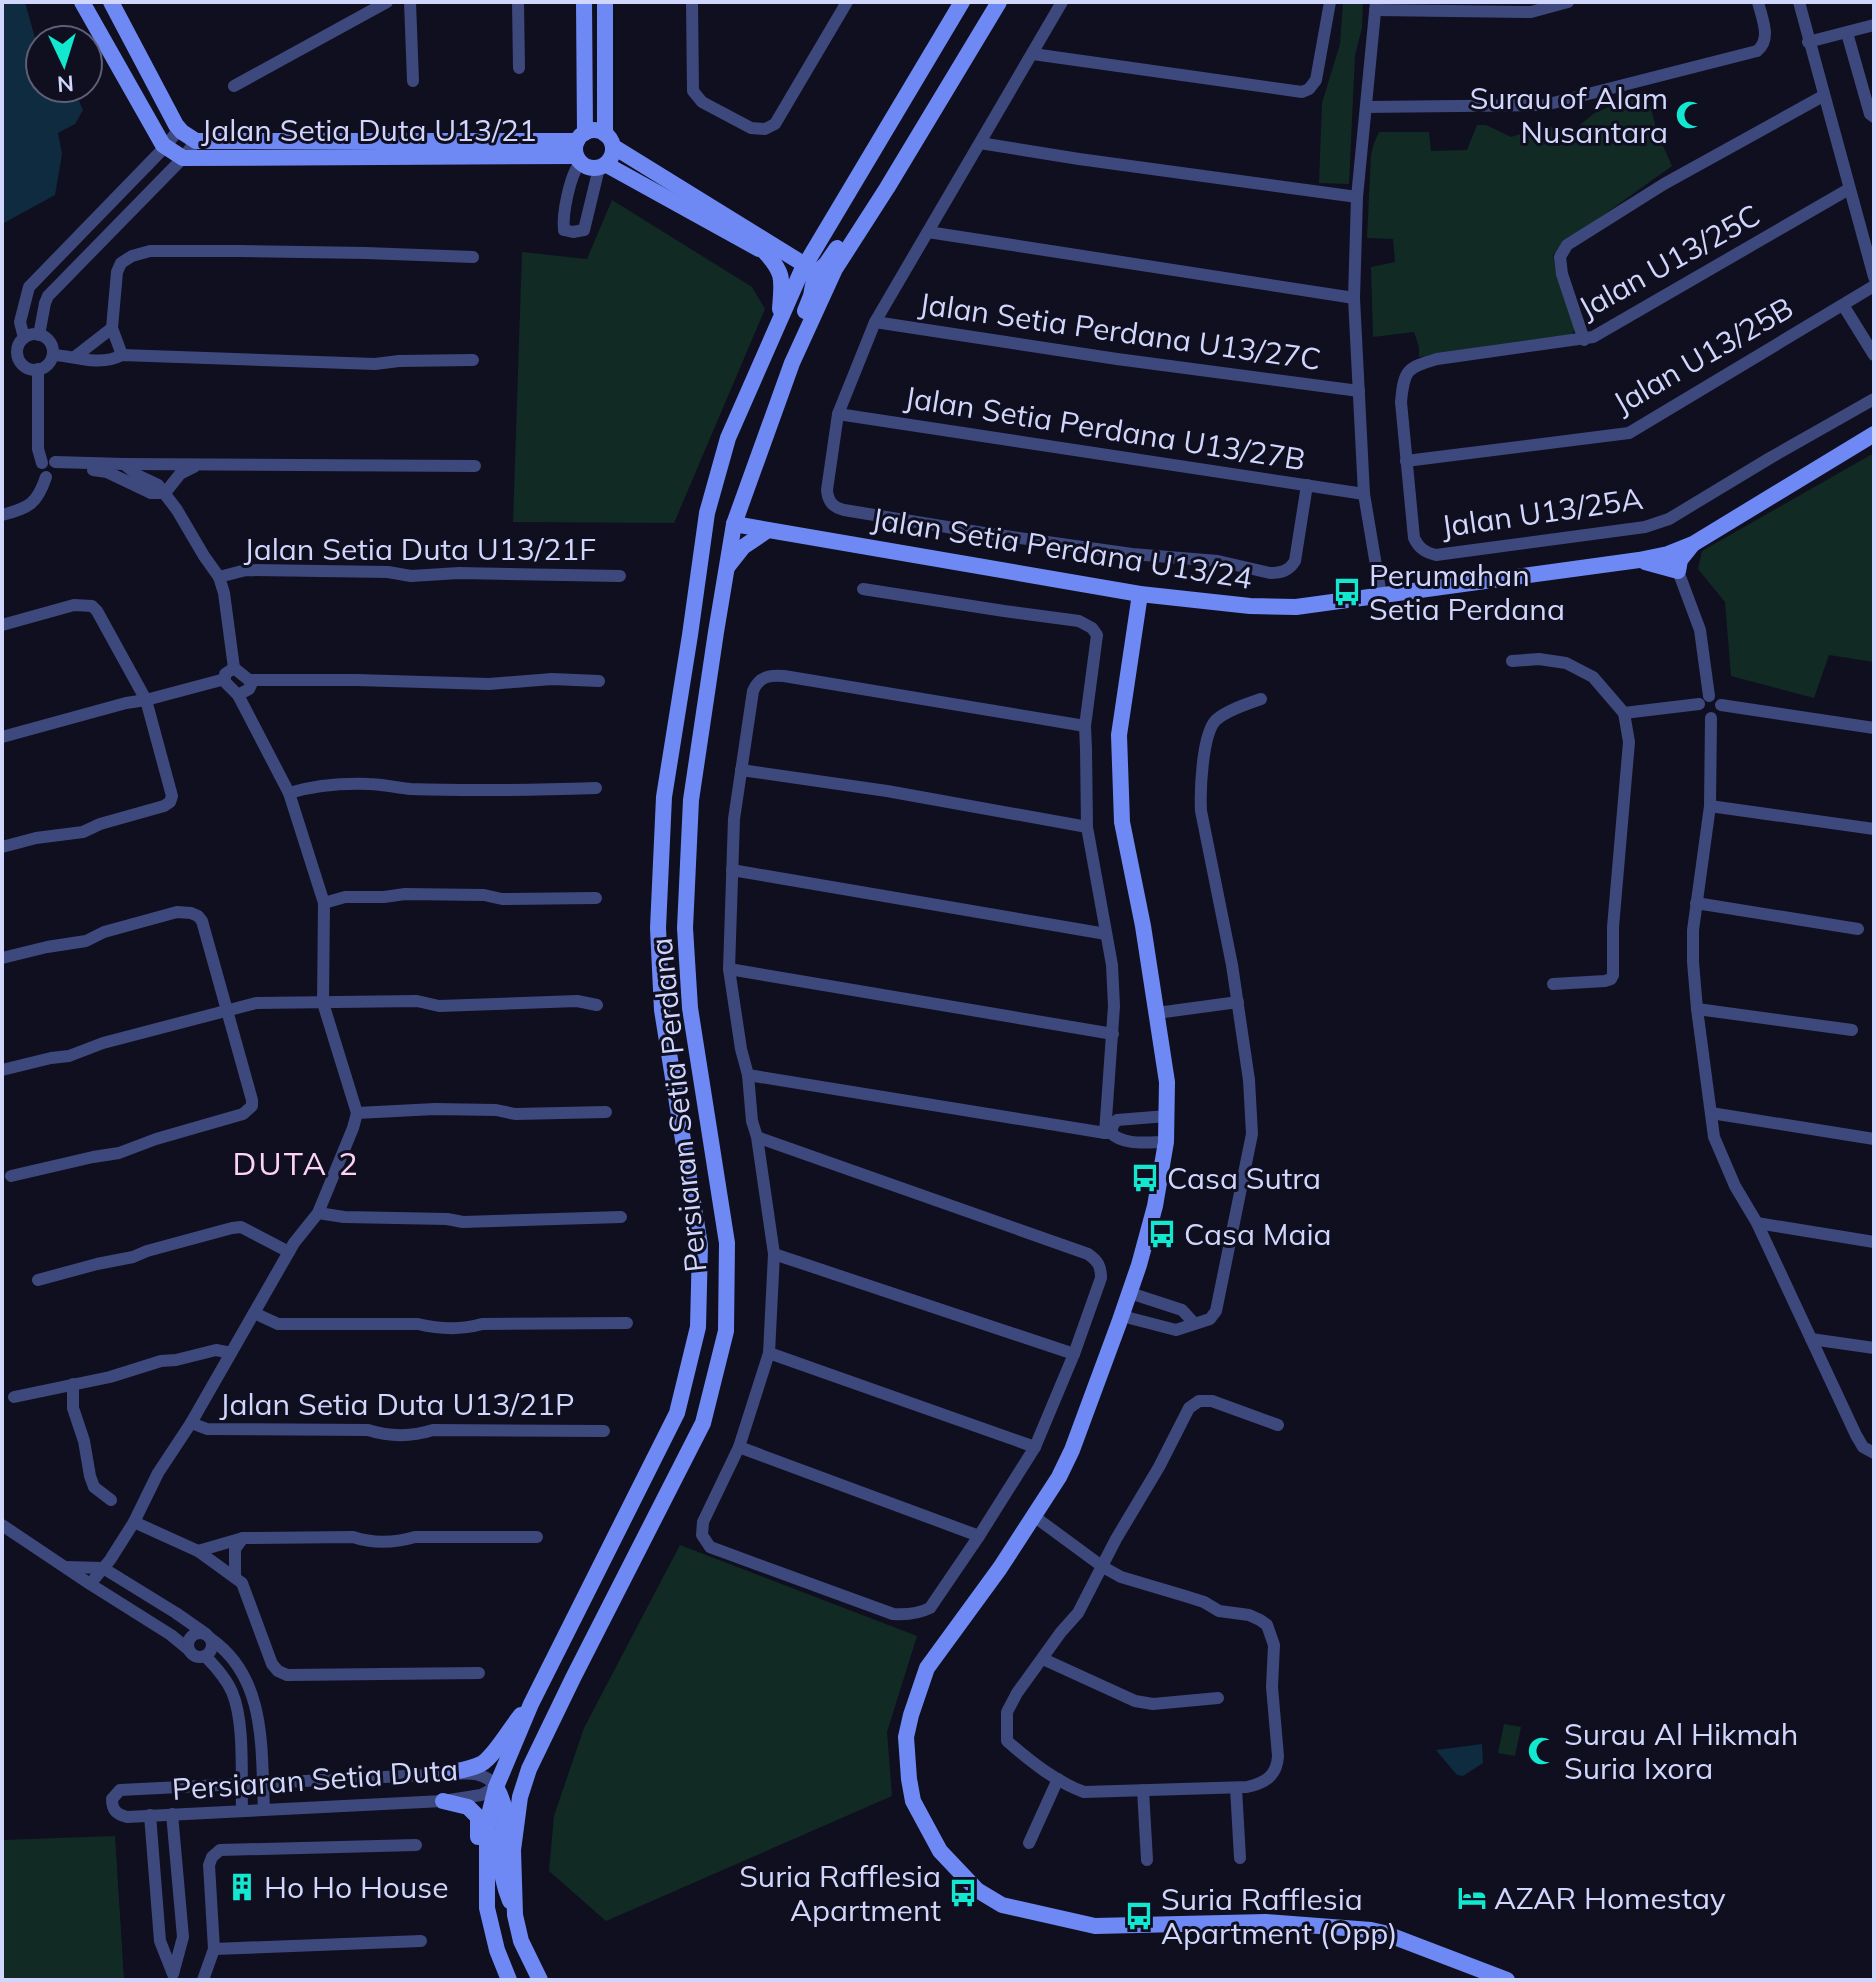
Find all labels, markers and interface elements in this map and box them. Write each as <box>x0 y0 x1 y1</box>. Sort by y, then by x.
north arrow <box>24 24 104 104</box>
text: N <box>56 69 75 98</box>
place label: Surau of Alam Nusantara <box>1470 79 1668 151</box>
mosque icon: Surau of Alam Nusantara <box>1675 100 1705 130</box>
street label: Jalan Setia Duta U13/21 <box>201 111 537 149</box>
street label: Jalan U13/25C <box>1572 196 1766 326</box>
street label: Jalan Setia Perdana U13/27C <box>917 284 1323 378</box>
street label: Jalan U13/25B <box>1606 288 1800 422</box>
street label: Jalan Setia Perdana U13/27B <box>902 378 1308 478</box>
street label: Jalan U13/25A <box>1439 479 1645 545</box>
street label: Jalan Setia Perdana U13/24 <box>869 499 1255 597</box>
street label: Jalan Setia Duta U13/21F <box>244 530 596 568</box>
place label: Perumahan Setia Perdana <box>1369 556 1565 628</box>
bus stop icon: Perumahan Setia Perdana <box>1332 577 1362 607</box>
street label: Persiaran Setia Perdana <box>642 936 714 1274</box>
district label: DUTA 2 <box>232 1143 360 1183</box>
place label: Casa Sutra <box>1167 1159 1321 1197</box>
bus stop icon: Casa Sutra <box>1130 1163 1160 1193</box>
place label: Casa Maia <box>1184 1215 1332 1253</box>
bus stop icon: Casa Maia <box>1147 1219 1177 1249</box>
street label: Jalan Setia Duta U13/21P <box>220 1385 574 1423</box>
place label: Surau Al Hikmah Suria Ixora <box>1564 1715 1798 1787</box>
mosque icon: Surau Al Hikmah Suria Ixora <box>1527 1736 1557 1766</box>
street label: Persiaran Setia Duta <box>171 1750 459 1808</box>
place label: Suria Rafflesia Apartment <box>739 1857 941 1929</box>
place label: Ho Ho House <box>264 1868 449 1906</box>
building icon: Ho Ho House <box>227 1872 257 1902</box>
bus stop icon: Suria Rafflesia Apartment <box>948 1878 978 1908</box>
place label: AZAR Homestay <box>1494 1879 1726 1917</box>
place label: Suria Rafflesia Apartment (Opp) <box>1161 1880 1397 1952</box>
hotel icon: AZAR Homestay <box>1457 1883 1487 1913</box>
bus stop icon: Suria Rafflesia Apartment (Opp) <box>1124 1901 1154 1931</box>

